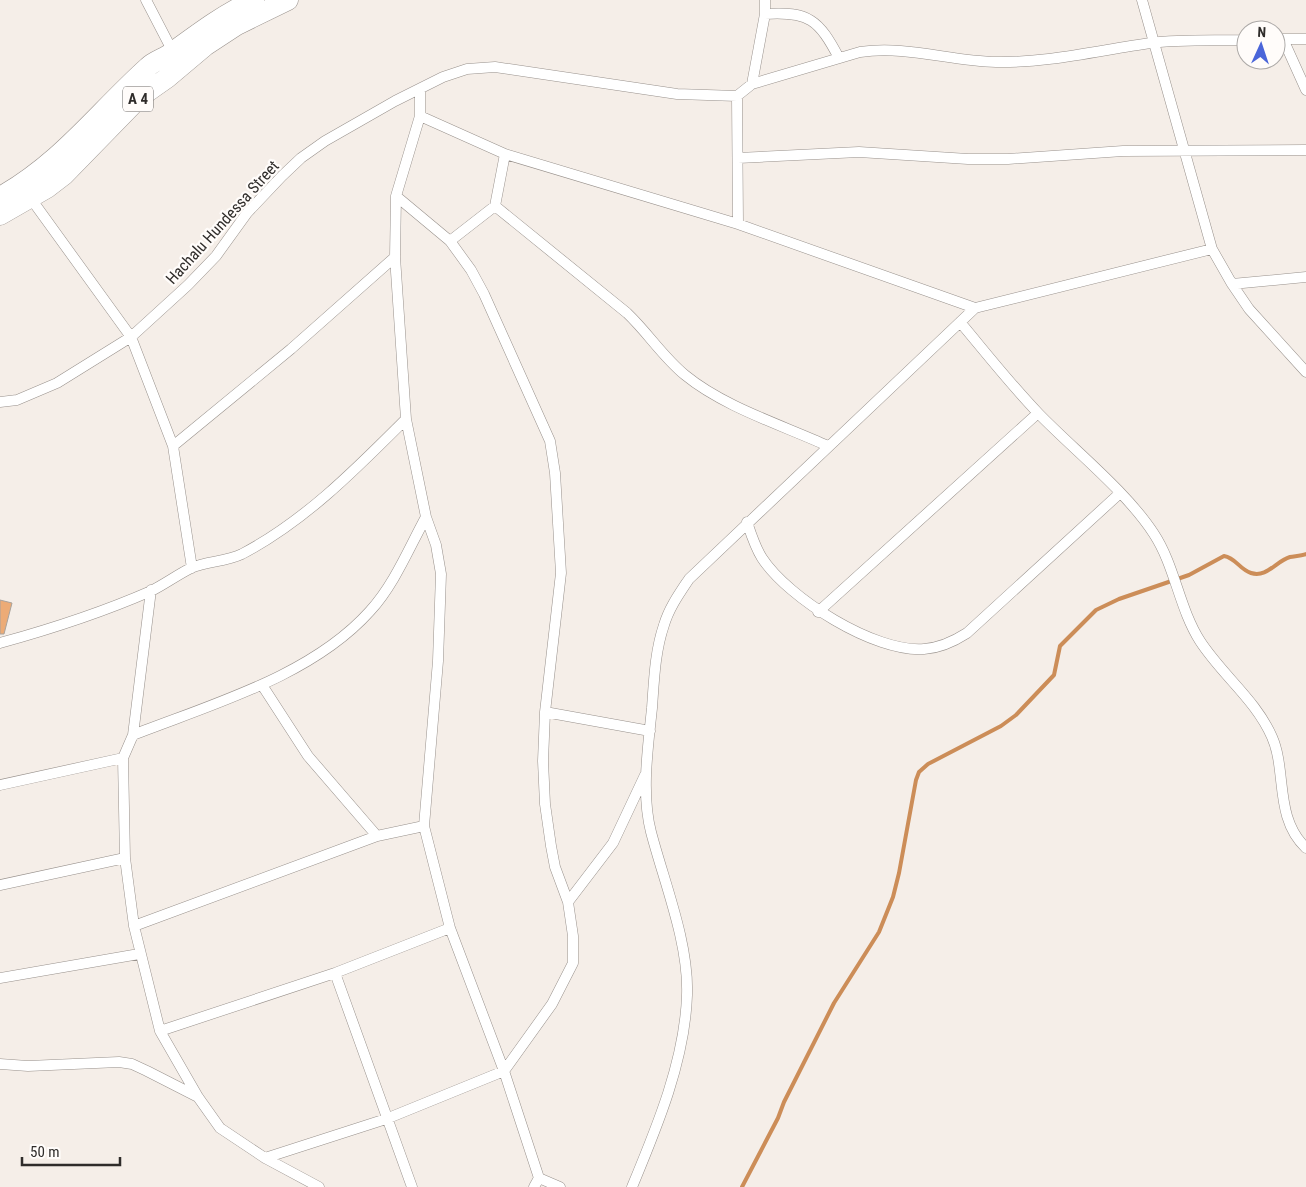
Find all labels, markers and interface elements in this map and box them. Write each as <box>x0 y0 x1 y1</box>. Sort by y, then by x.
north arrow <box>1236 20 1286 70</box>
text: N <box>1257 24 1266 40</box>
road number: A 4 <box>123 86 153 112</box>
street label: Hachalu Hundessa Street <box>162 156 283 288</box>
scale bar <box>22 1134 120 1166</box>
text: 50 m <box>30 1143 60 1161</box>

